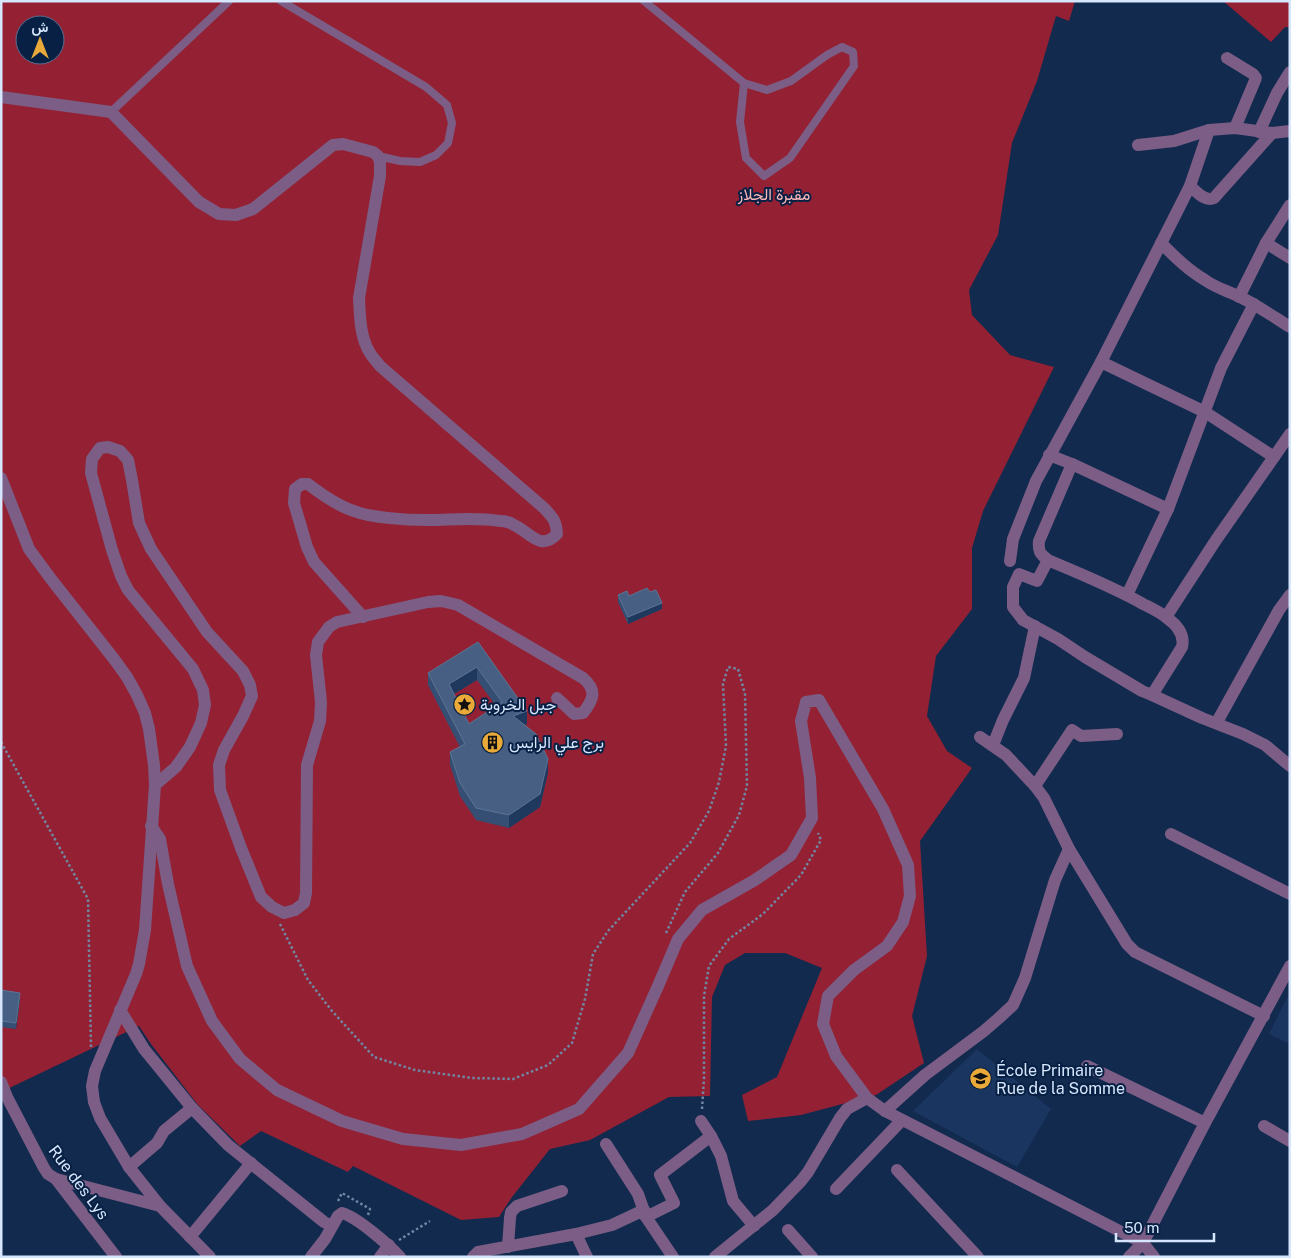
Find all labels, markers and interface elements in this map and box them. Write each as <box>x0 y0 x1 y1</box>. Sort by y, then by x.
north arrow <box>15 15 65 65</box>
text: ش <box>32 19 49 36</box>
park label: مقبرة الجلاز <box>737 185 810 205</box>
place icon: جبل الخروبة <box>452 692 476 716</box>
place label: جبل الخروبة <box>480 695 556 715</box>
building icon: برج علي الرايس <box>481 730 505 754</box>
place label: برج علي الرايس <box>509 733 604 756</box>
place label: École Primaire Rue de la Somme <box>996 1060 1125 1098</box>
school or university icon: École Primaire Rue de la Somme <box>968 1067 992 1091</box>
street label: Rue des Lys <box>44 1141 113 1223</box>
scale bar <box>1116 1210 1214 1242</box>
text: 50 m <box>1124 1219 1159 1236</box>

